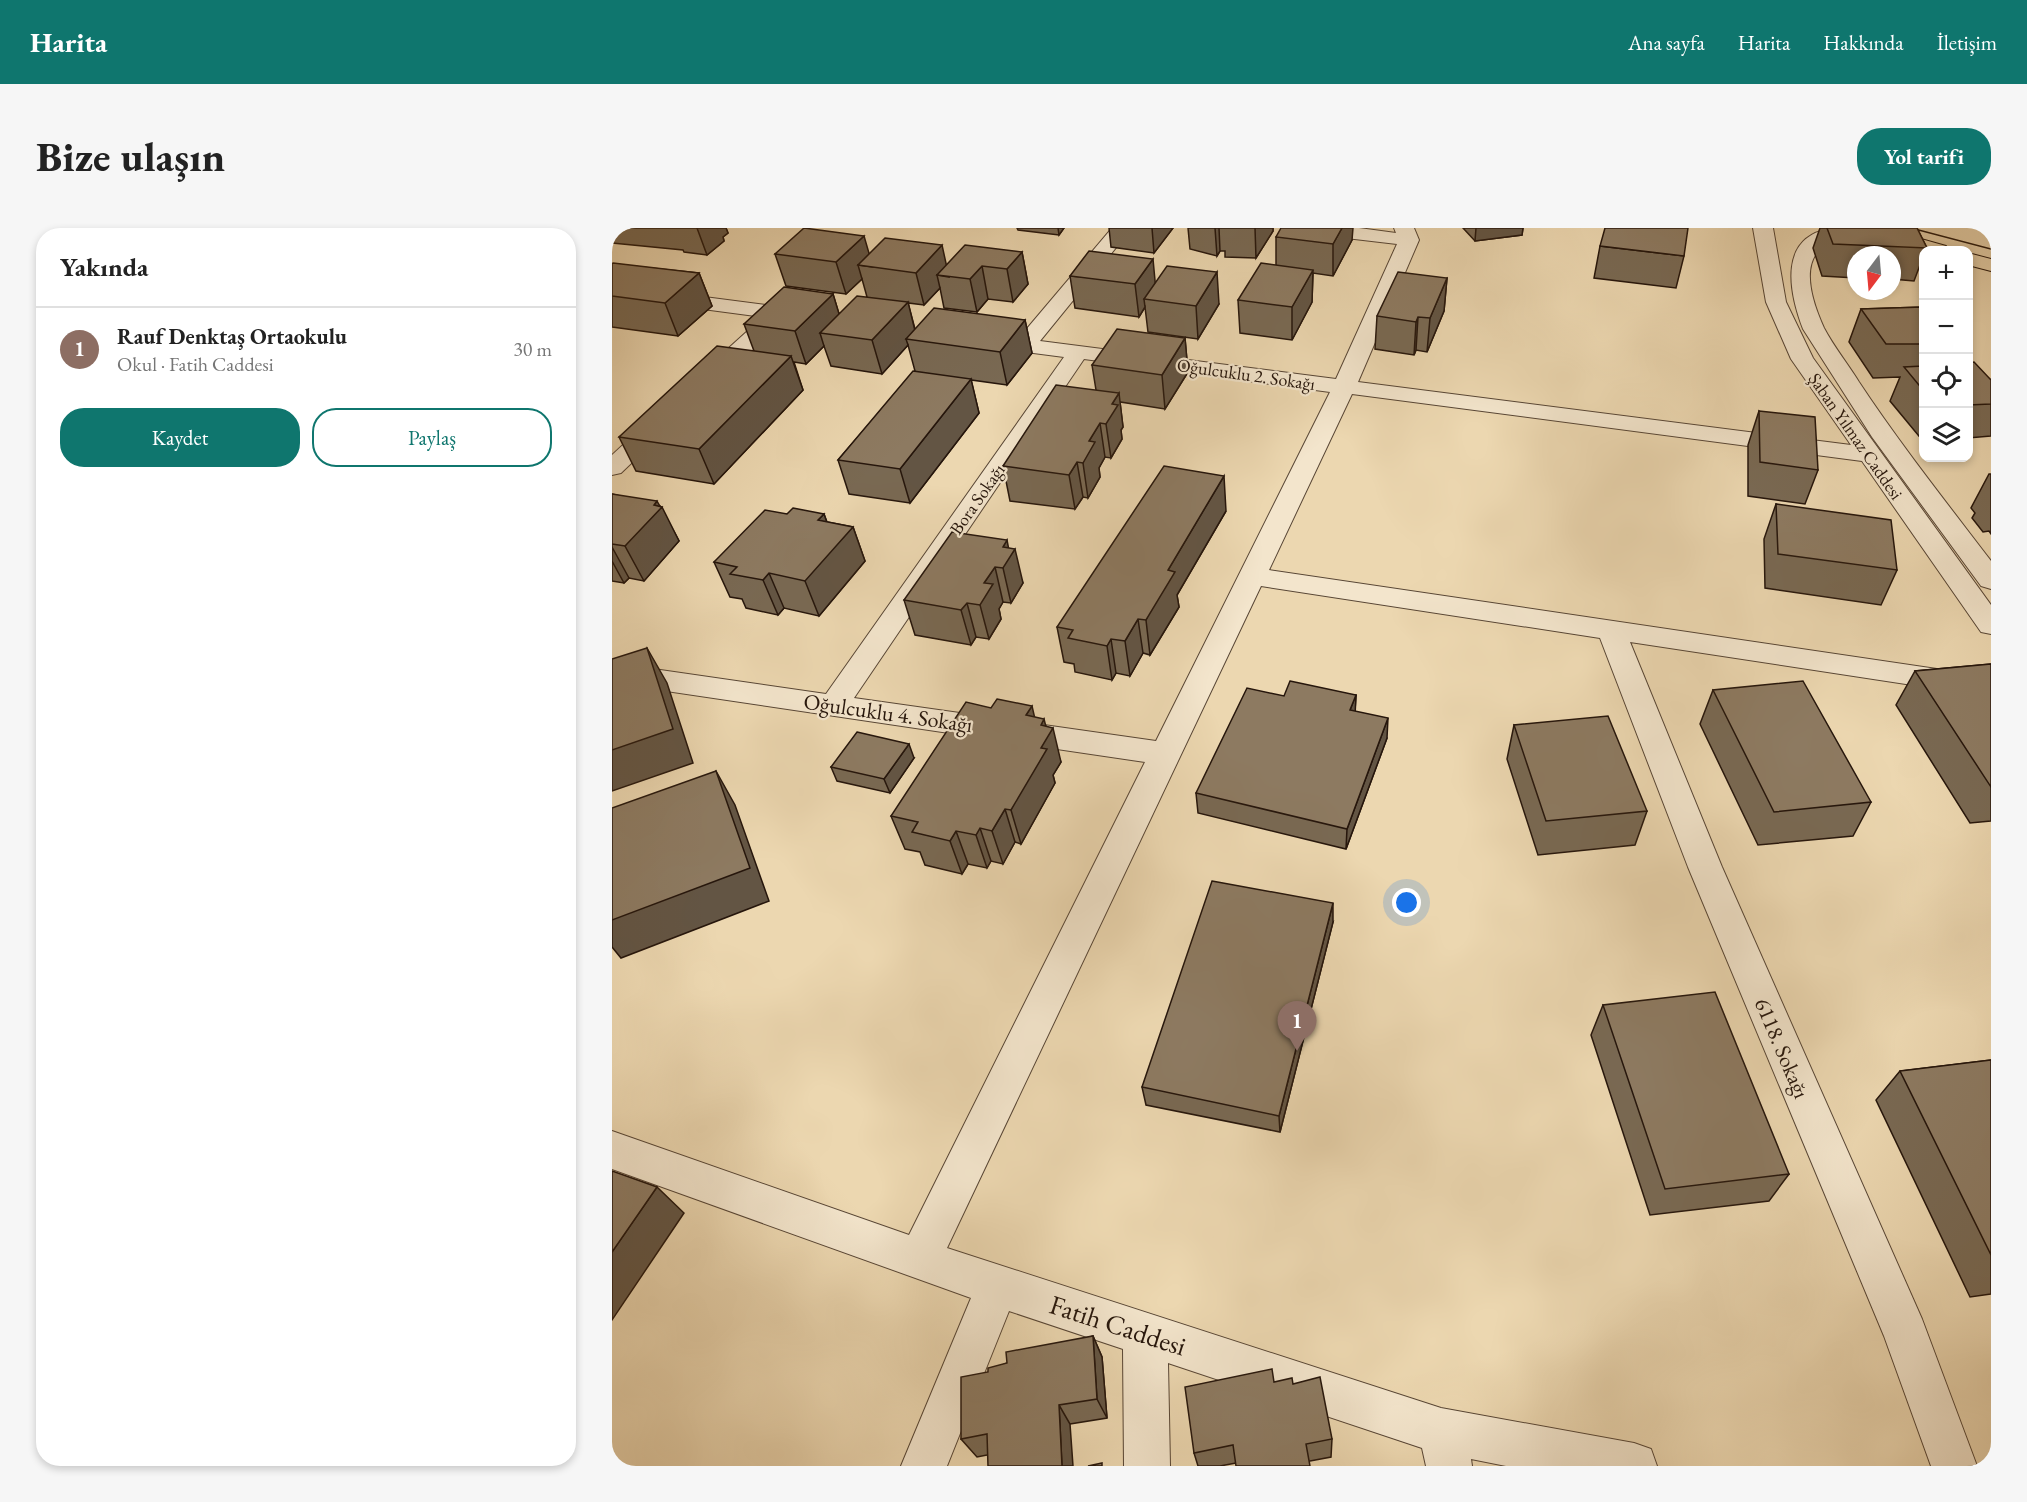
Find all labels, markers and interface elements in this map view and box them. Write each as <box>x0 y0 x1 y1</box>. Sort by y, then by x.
text: Harita <box>30 24 107 60</box>
text: Ana sayfa <box>1628 29 1705 56</box>
text: Harita <box>1738 29 1790 56</box>
text: Hakkında <box>1823 29 1904 56</box>
text: İletişim <box>1937 29 1997 56</box>
button: Yol tarifi <box>1857 128 1991 185</box>
text: Bize ulaşın <box>36 129 225 184</box>
north arrow <box>1847 246 1901 300</box>
map controls <box>1919 246 1973 462</box>
button: + <box>1919 246 1973 300</box>
text: Yakında <box>60 250 148 284</box>
button: − <box>1919 300 1973 354</box>
text: Rauf Denktaş Ortaokulu <box>117 322 347 351</box>
text: 1 <box>74 336 85 362</box>
text: 30 m <box>513 336 552 362</box>
text: Okul · Fatih Caddesi <box>117 351 274 377</box>
street label: Oğulcuklu 2. Sokağı <box>1175 353 1317 395</box>
button: locate <box>1919 354 1973 408</box>
street label: Şaban Yılmaz Caddesi <box>1804 368 1909 504</box>
button: Kaydet <box>60 408 300 467</box>
button: Paylaş <box>312 408 552 467</box>
button: layers <box>1919 408 1973 462</box>
street label: Bora Sokağı <box>944 459 1010 539</box>
street label: Oğulcuklu 4. Sokağı <box>802 687 974 739</box>
your location <box>1392 888 1421 917</box>
street label: 6118. Sokağı <box>1748 993 1816 1103</box>
pin: 1 <box>1278 1002 1316 1051</box>
street label: Fatih Caddesi <box>1045 1287 1191 1364</box>

